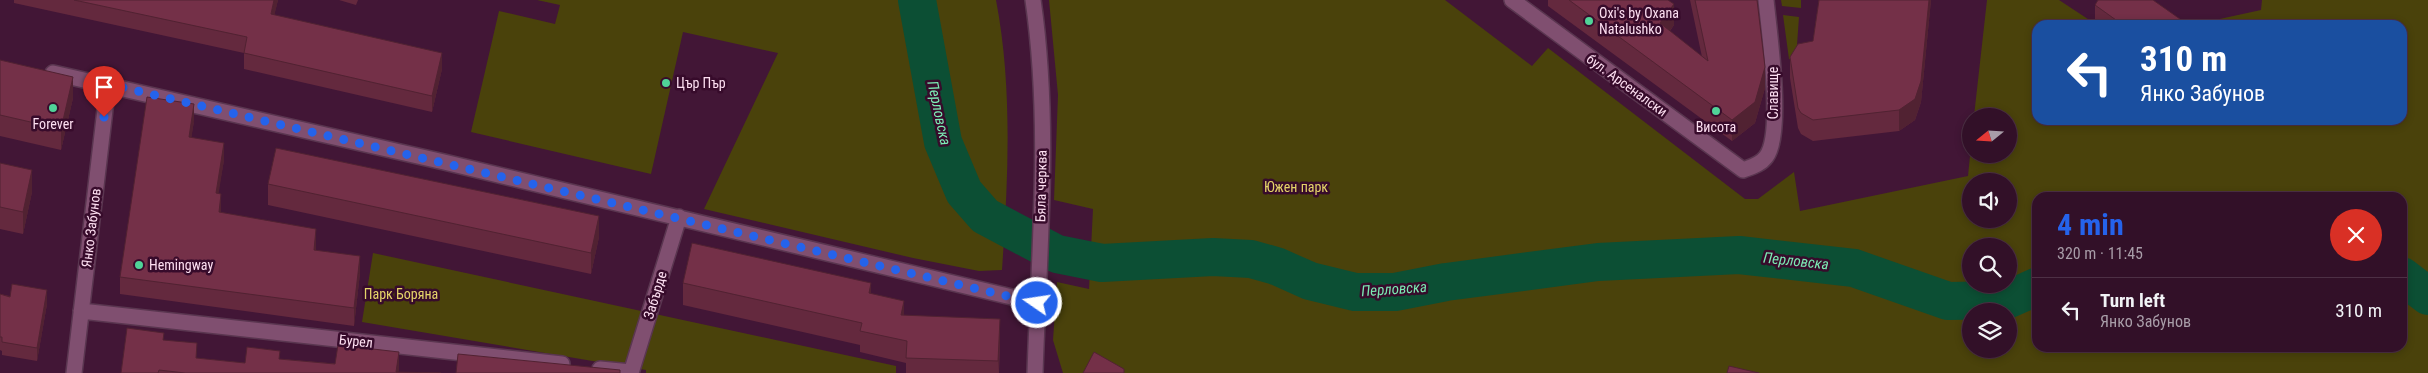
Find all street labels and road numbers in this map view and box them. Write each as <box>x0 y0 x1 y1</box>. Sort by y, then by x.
street label: бул. Арсеналски <box>1584 50 1670 120</box>
street label: Славище <box>1765 66 1781 119</box>
street label: Бяла черква <box>1032 150 1050 222</box>
street label: Янко Забунов <box>78 188 104 268</box>
street label: Забърде <box>640 269 670 321</box>
street label: Бурел <box>338 331 374 351</box>

